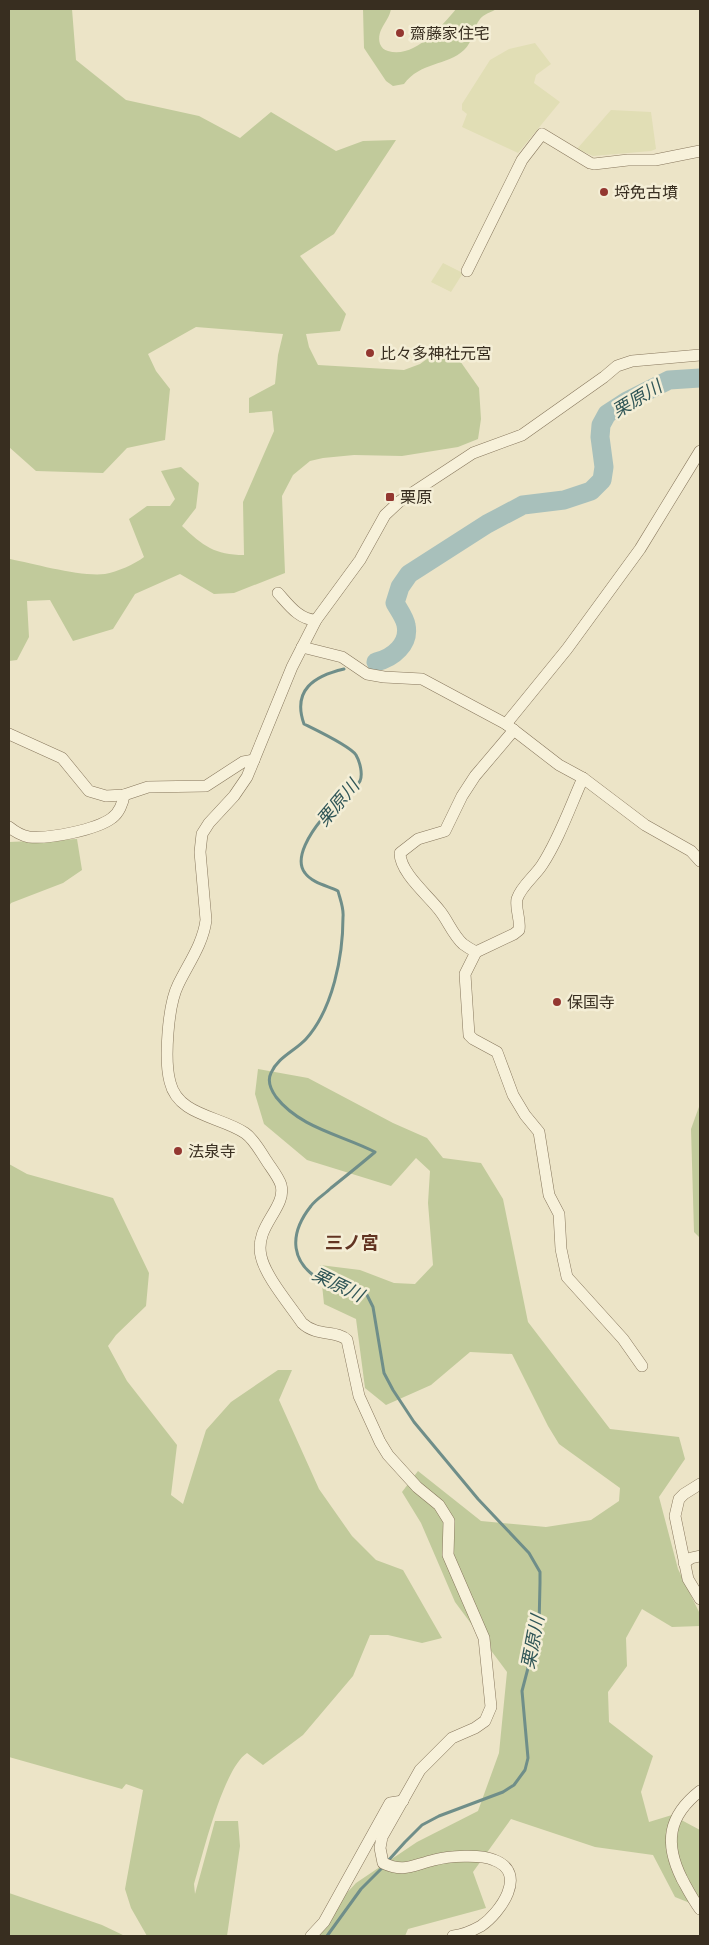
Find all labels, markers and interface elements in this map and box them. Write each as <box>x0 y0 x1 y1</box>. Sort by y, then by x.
place label: 齋藤家住宅 <box>410 23 490 43</box>
marker: 齋藤家住宅 <box>394 27 406 39</box>
place label: 埒免古墳 <box>614 182 678 202</box>
marker: 埒免古墳 <box>598 186 610 198</box>
place label: 比々多神社元宮 <box>380 343 492 363</box>
marker: 比々多神社元宮 <box>364 347 376 359</box>
water label: 栗原川 <box>608 375 668 422</box>
place label: 栗原 <box>400 487 432 507</box>
marker: 栗原 <box>384 491 396 503</box>
water label: 栗原川 <box>312 774 365 831</box>
place label: 保国寺 <box>567 992 615 1012</box>
marker: 保国寺 <box>551 996 563 1008</box>
place label: 法泉寺 <box>188 1141 236 1161</box>
marker: 法泉寺 <box>172 1145 184 1157</box>
district label: 三ノ宮 <box>325 1232 379 1254</box>
water label: 栗原川 <box>309 1263 369 1308</box>
water label: 栗原川 <box>517 1611 549 1671</box>

